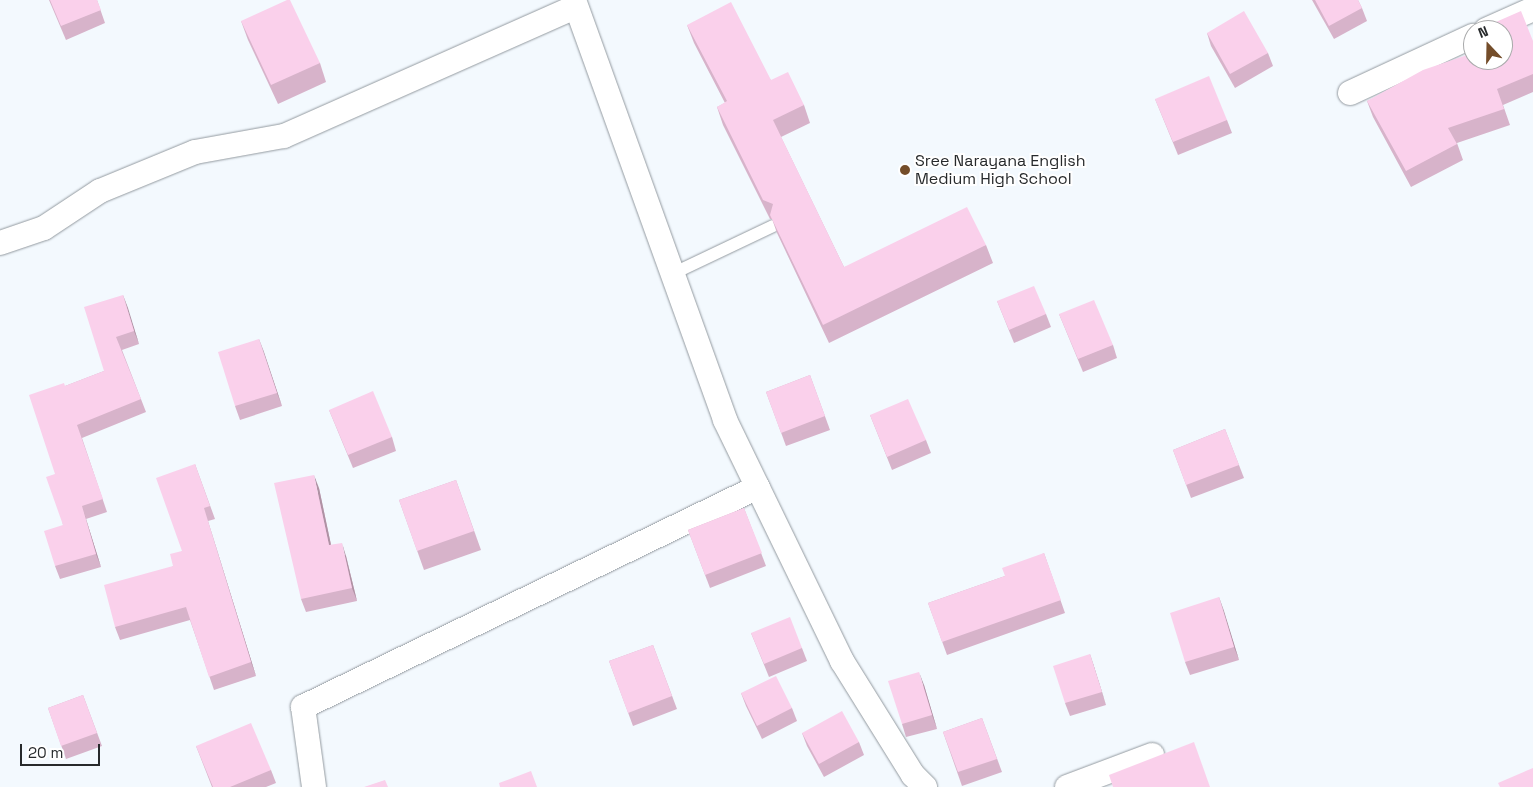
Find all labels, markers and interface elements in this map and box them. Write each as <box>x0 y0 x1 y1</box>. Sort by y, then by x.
north arrow <box>1463 20 1513 70</box>
text: N <box>1475 22 1491 42</box>
place label: Sree Narayana English Medium High School <box>915 151 1085 189</box>
marker: Sree Narayana English Medium High School <box>899 164 911 176</box>
scale bar <box>22 734 102 766</box>
text: 20 m <box>28 743 63 762</box>

